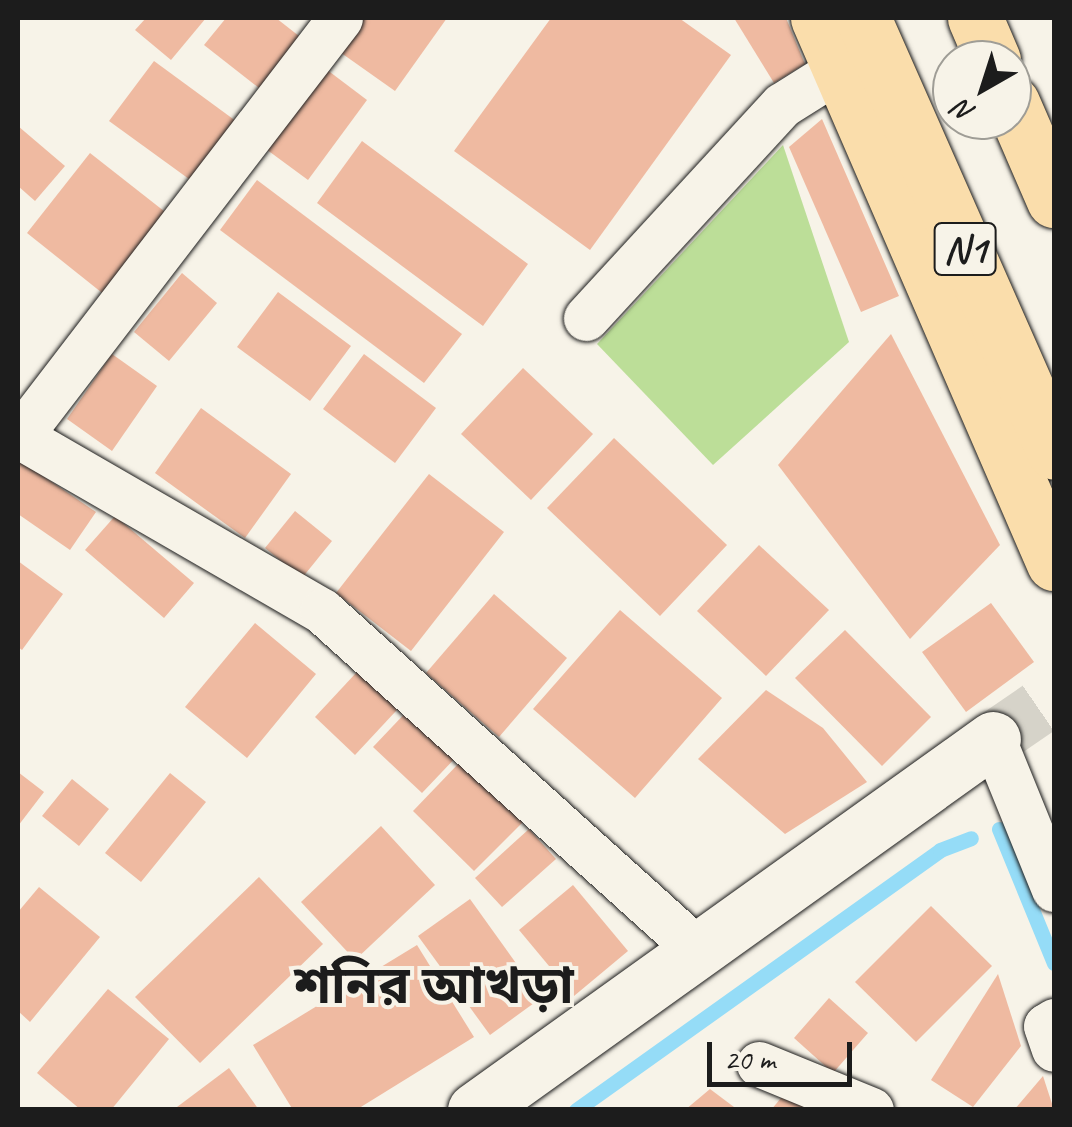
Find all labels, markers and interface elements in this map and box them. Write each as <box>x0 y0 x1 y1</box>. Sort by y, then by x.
north arrow <box>932 40 1032 140</box>
text: N <box>946 93 982 131</box>
road number: N1 <box>932 214 998 284</box>
district label: শনির আখড়া <box>294 956 574 1018</box>
scale bar <box>712 1022 857 1084</box>
text: 20 m <box>724 1040 775 1078</box>

